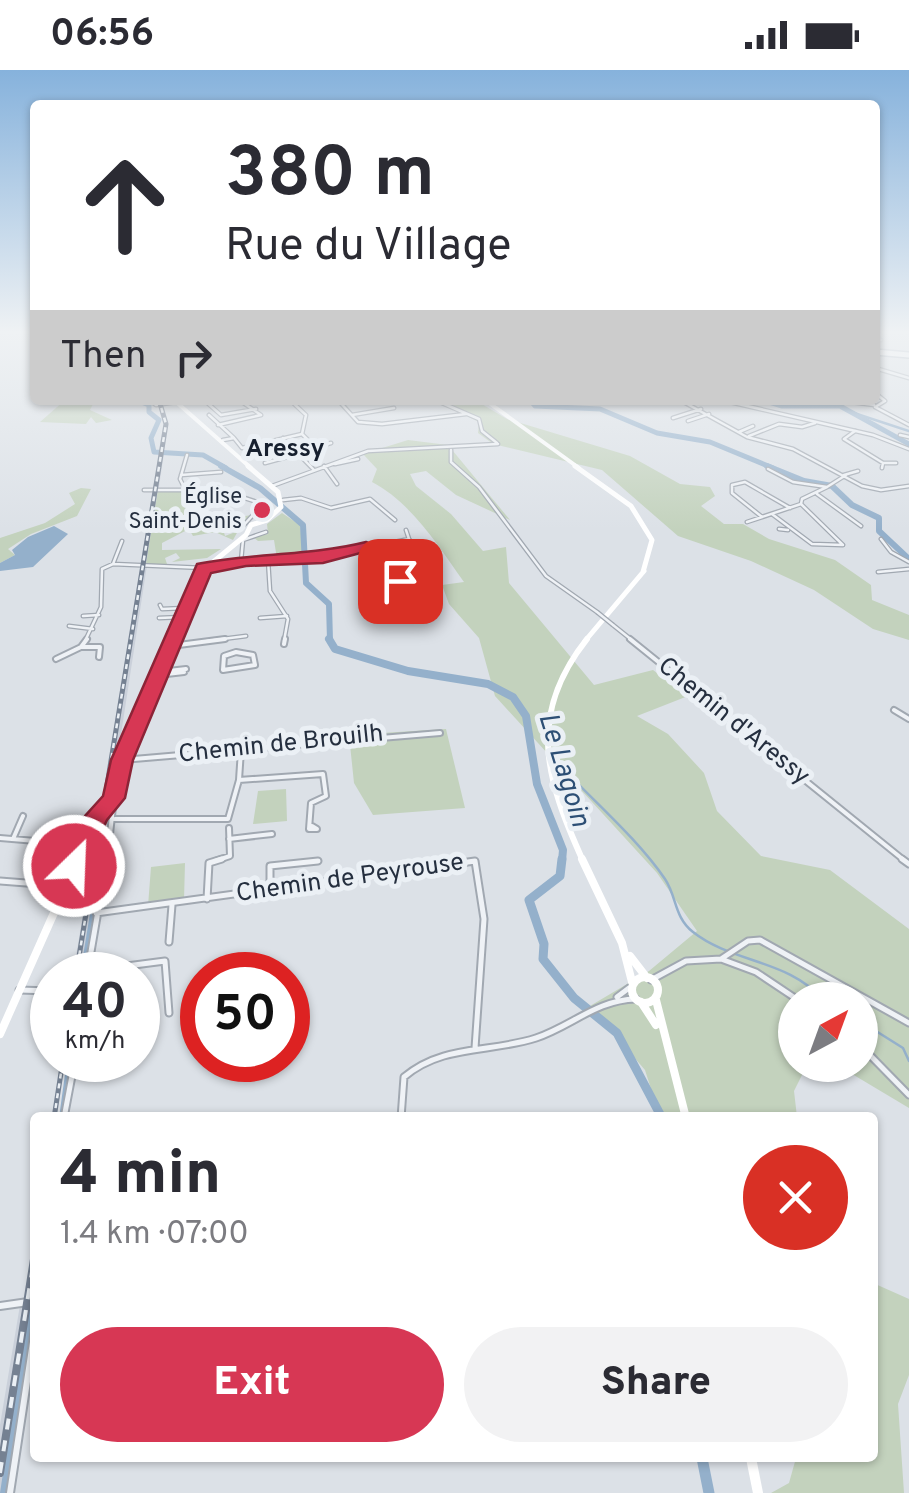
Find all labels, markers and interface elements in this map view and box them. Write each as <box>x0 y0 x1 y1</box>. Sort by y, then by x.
text: 06:56 <box>50 11 154 60</box>
text: 380 m <box>225 132 435 221</box>
icon: ahead <box>60 140 190 270</box>
text: Rue du Village <box>225 219 512 276</box>
icon: right <box>166 330 221 385</box>
text: Then <box>60 333 146 382</box>
district label: Aressy <box>245 434 325 466</box>
place label: Église Saint-Denis <box>129 482 242 536</box>
marker: Église Saint-Denis <box>251 499 273 521</box>
pin <box>358 539 443 624</box>
icon: arrive <box>373 554 428 609</box>
street label: Chemin d'Aressy <box>650 651 816 793</box>
water label: Le Lagoin <box>529 708 597 832</box>
street label: Chemin de Brouilh <box>177 718 385 772</box>
position arrow <box>22 814 126 918</box>
street label: Chemin de Peyrouse <box>234 847 466 911</box>
speed limit sign: 50 <box>180 952 310 1082</box>
text: 40 <box>62 973 128 1036</box>
north arrow <box>778 982 878 1082</box>
map controls <box>778 982 878 1082</box>
text: km/h <box>65 1026 125 1058</box>
text: 4 min <box>60 1139 221 1215</box>
button: close <box>743 1145 848 1250</box>
text: 1.4 km · 07:00 <box>60 1215 249 1255</box>
button: Exit <box>60 1327 444 1442</box>
button: Share <box>464 1327 848 1442</box>

